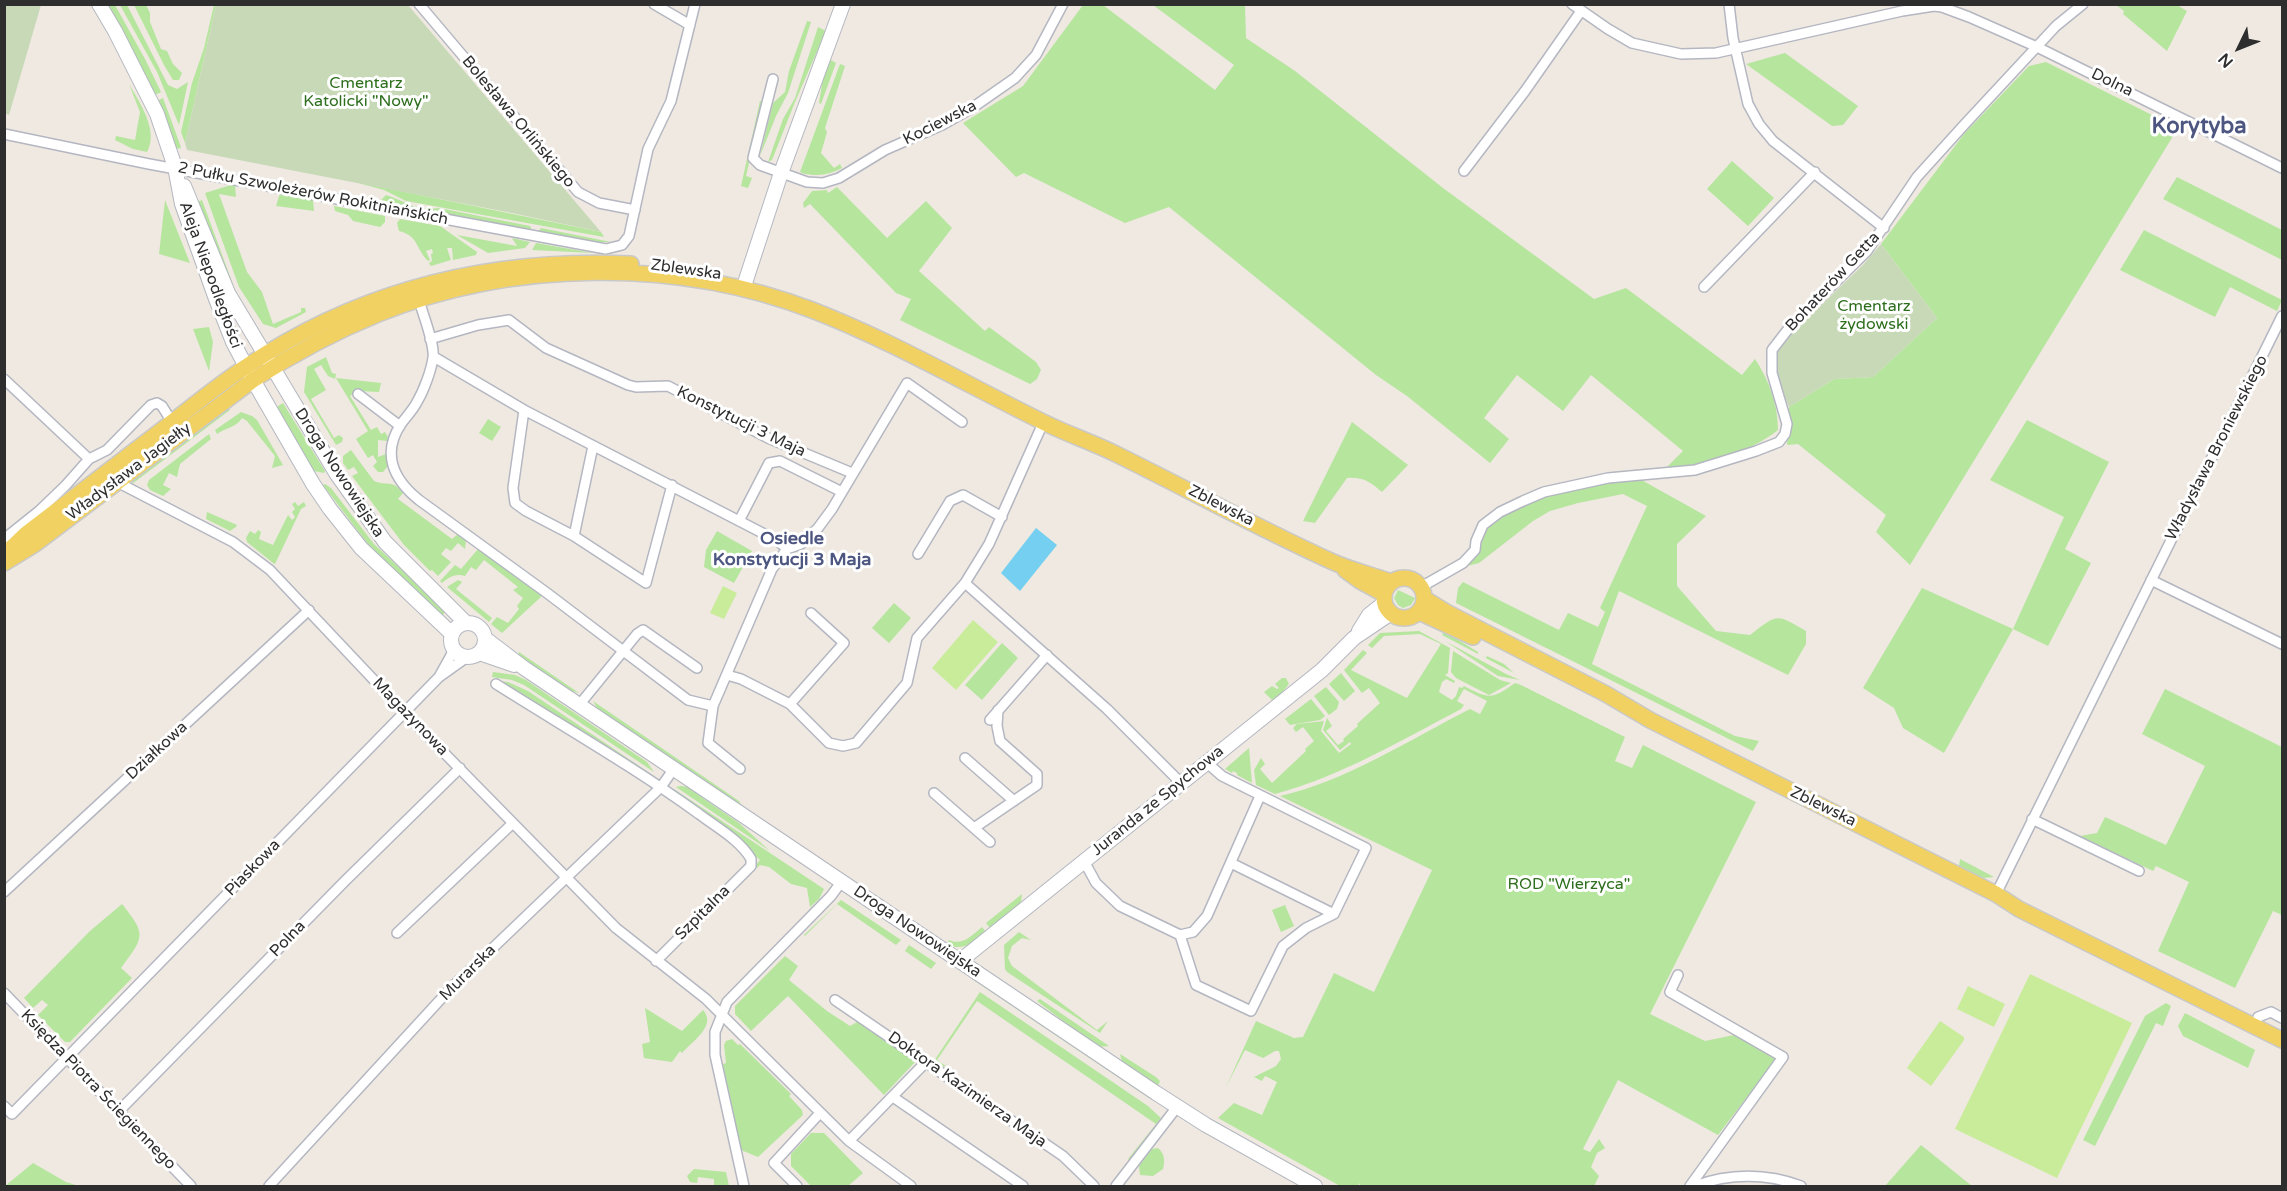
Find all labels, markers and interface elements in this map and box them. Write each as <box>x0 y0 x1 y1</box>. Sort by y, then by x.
north arrow <box>2209 18 2269 78</box>
text: N <box>2214 49 2238 72</box>
street label: Bolesława Orlińskiego <box>457 52 579 192</box>
street label: Dolna <box>2088 65 2136 101</box>
park label: Cmentarz Katolicki "Nowy" <box>303 74 429 112</box>
street label: Kociewska <box>900 96 980 150</box>
district label: Korytyba <box>2151 114 2247 140</box>
street label: 2 Pułku Szwoleżerów Rokitniańskich <box>176 158 450 230</box>
street label: Aleja Niepodległości <box>174 199 246 351</box>
street label: Bohaterów Getta <box>1782 228 1884 336</box>
street label: Zblewska <box>649 256 723 284</box>
park label: Cmentarz żydowski <box>1837 297 1911 335</box>
street label: Władysława Broniewskiego <box>2162 352 2272 544</box>
street label: Konstytucji 3 Maja <box>673 382 809 462</box>
street label: Droga Nowowiejska <box>290 405 388 541</box>
street label: Władysława Jagiełły <box>63 419 195 525</box>
street label: Zblewska <box>1185 481 1257 531</box>
district label: Osiedle Konstytucji 3 Maja <box>713 528 871 570</box>
street label: Magazynowa <box>368 674 452 760</box>
street label: Działkowa <box>122 718 192 784</box>
street label: Juranda ze Spychowa <box>1088 742 1228 860</box>
street label: Zblewska <box>1787 783 1859 831</box>
street label: Piaskowa <box>221 836 285 900</box>
park label: ROD "Wierzyca" <box>1508 875 1630 895</box>
street label: Szpitalna <box>672 882 734 944</box>
street label: Droga Nowowiejska <box>849 882 985 982</box>
street label: Polna <box>266 917 310 961</box>
street label: Murarska <box>436 941 500 1005</box>
street label: Księdza Piotra Ściegiennego <box>16 1006 180 1174</box>
street label: Doktora Kazimierza Maja <box>884 1028 1050 1152</box>

